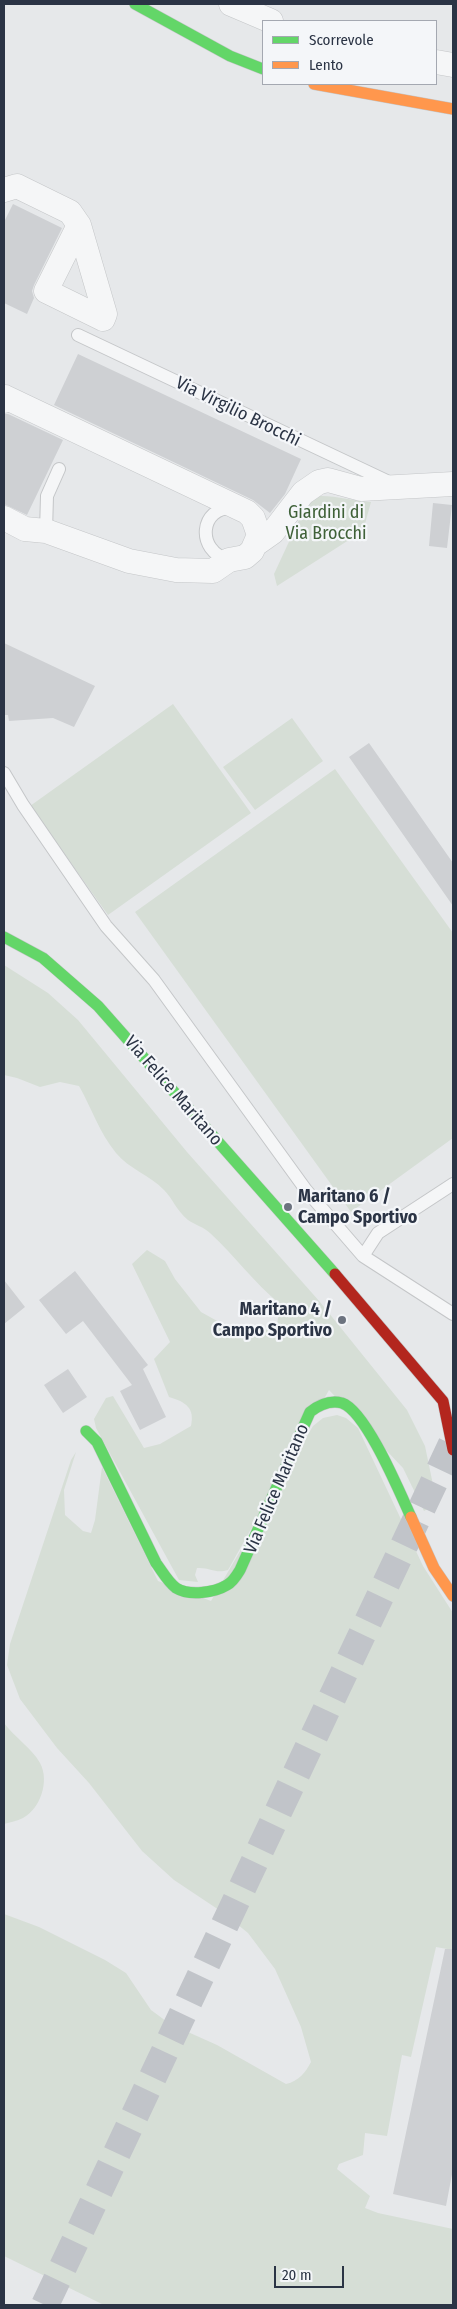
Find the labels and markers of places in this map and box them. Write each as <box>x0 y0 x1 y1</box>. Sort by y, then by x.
place label: Maritano 6 / Campo Sportivo <box>298 1186 417 1228</box>
marker: Maritano 6 / Campo Sportivo <box>282 1201 294 1213</box>
place label: Maritano 4 / Campo Sportivo <box>213 1299 332 1342</box>
marker: Maritano 4 / Campo Sportivo <box>336 1314 348 1326</box>

